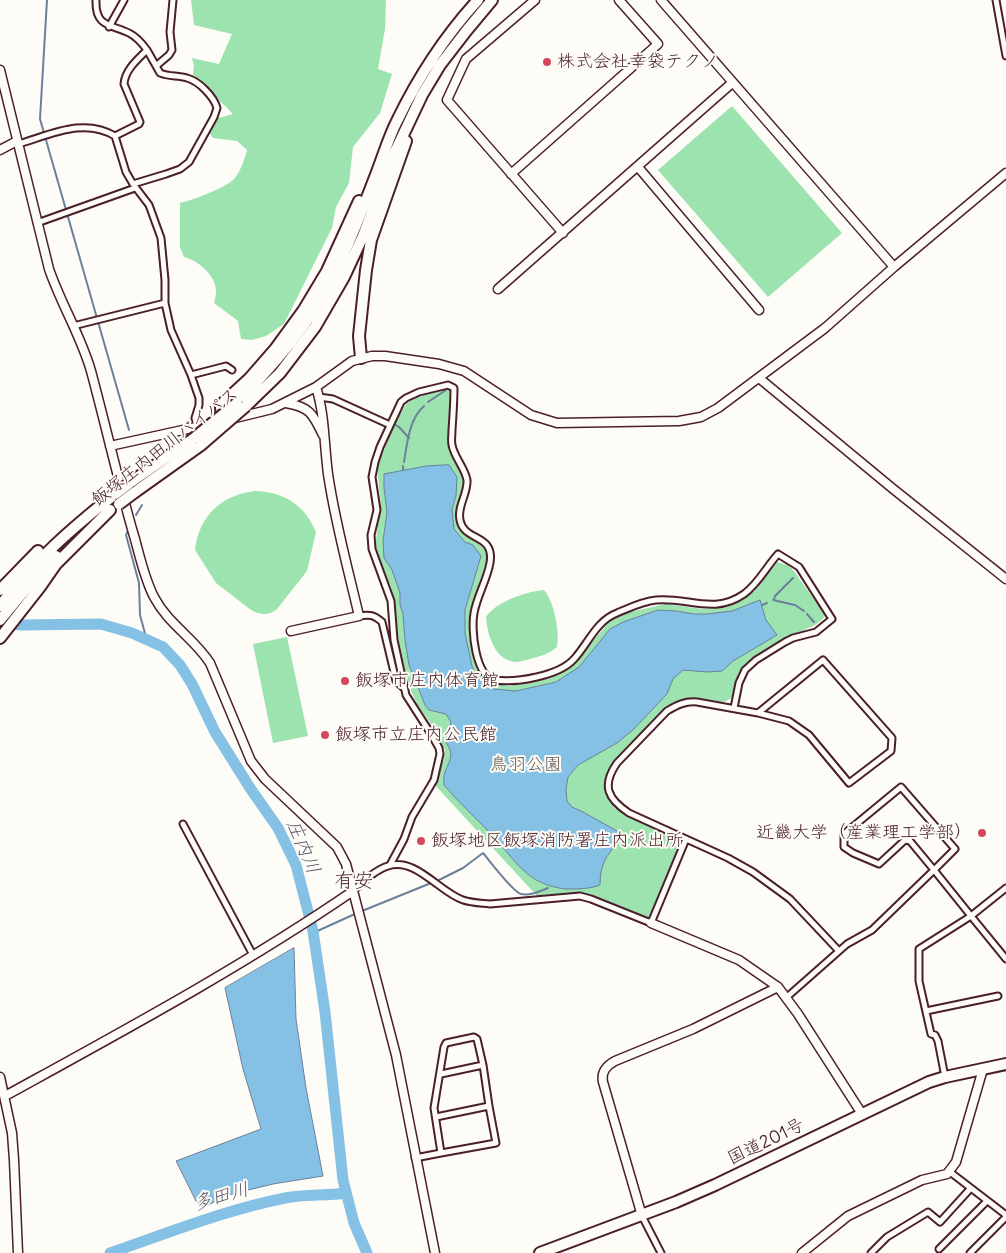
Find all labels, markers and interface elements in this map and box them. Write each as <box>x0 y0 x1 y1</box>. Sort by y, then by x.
place label: 株式会社幸袋テクノ <box>557 51 719 73</box>
marker: 株式会社幸袋テクノ <box>541 56 553 68</box>
street label: 飯塚庄内田川バイパス <box>87 383 243 511</box>
place label: 飯塚市庄内体育館 <box>355 670 499 692</box>
marker: 飯塚市庄内体育館 <box>339 675 351 687</box>
place label: 飯塚市立庄内公民館 <box>335 724 497 746</box>
marker: 飯塚市立庄内公民館 <box>319 729 331 741</box>
park label: 鳥羽公園 <box>490 754 562 776</box>
water label: 庄内川 <box>281 816 325 878</box>
place label: 近畿大学（産業理工学部） <box>756 822 972 844</box>
marker: 近畿大学（産業理工学部） <box>976 827 988 839</box>
place label: 飯塚地区飯塚消防署庄内派出所 <box>431 830 683 852</box>
marker: 飯塚地区飯塚消防署庄内派出所 <box>415 835 427 847</box>
district label: 有安 <box>334 869 374 893</box>
street label: 国道201号 <box>724 1114 808 1170</box>
water label: 多田川 <box>190 1178 252 1216</box>

